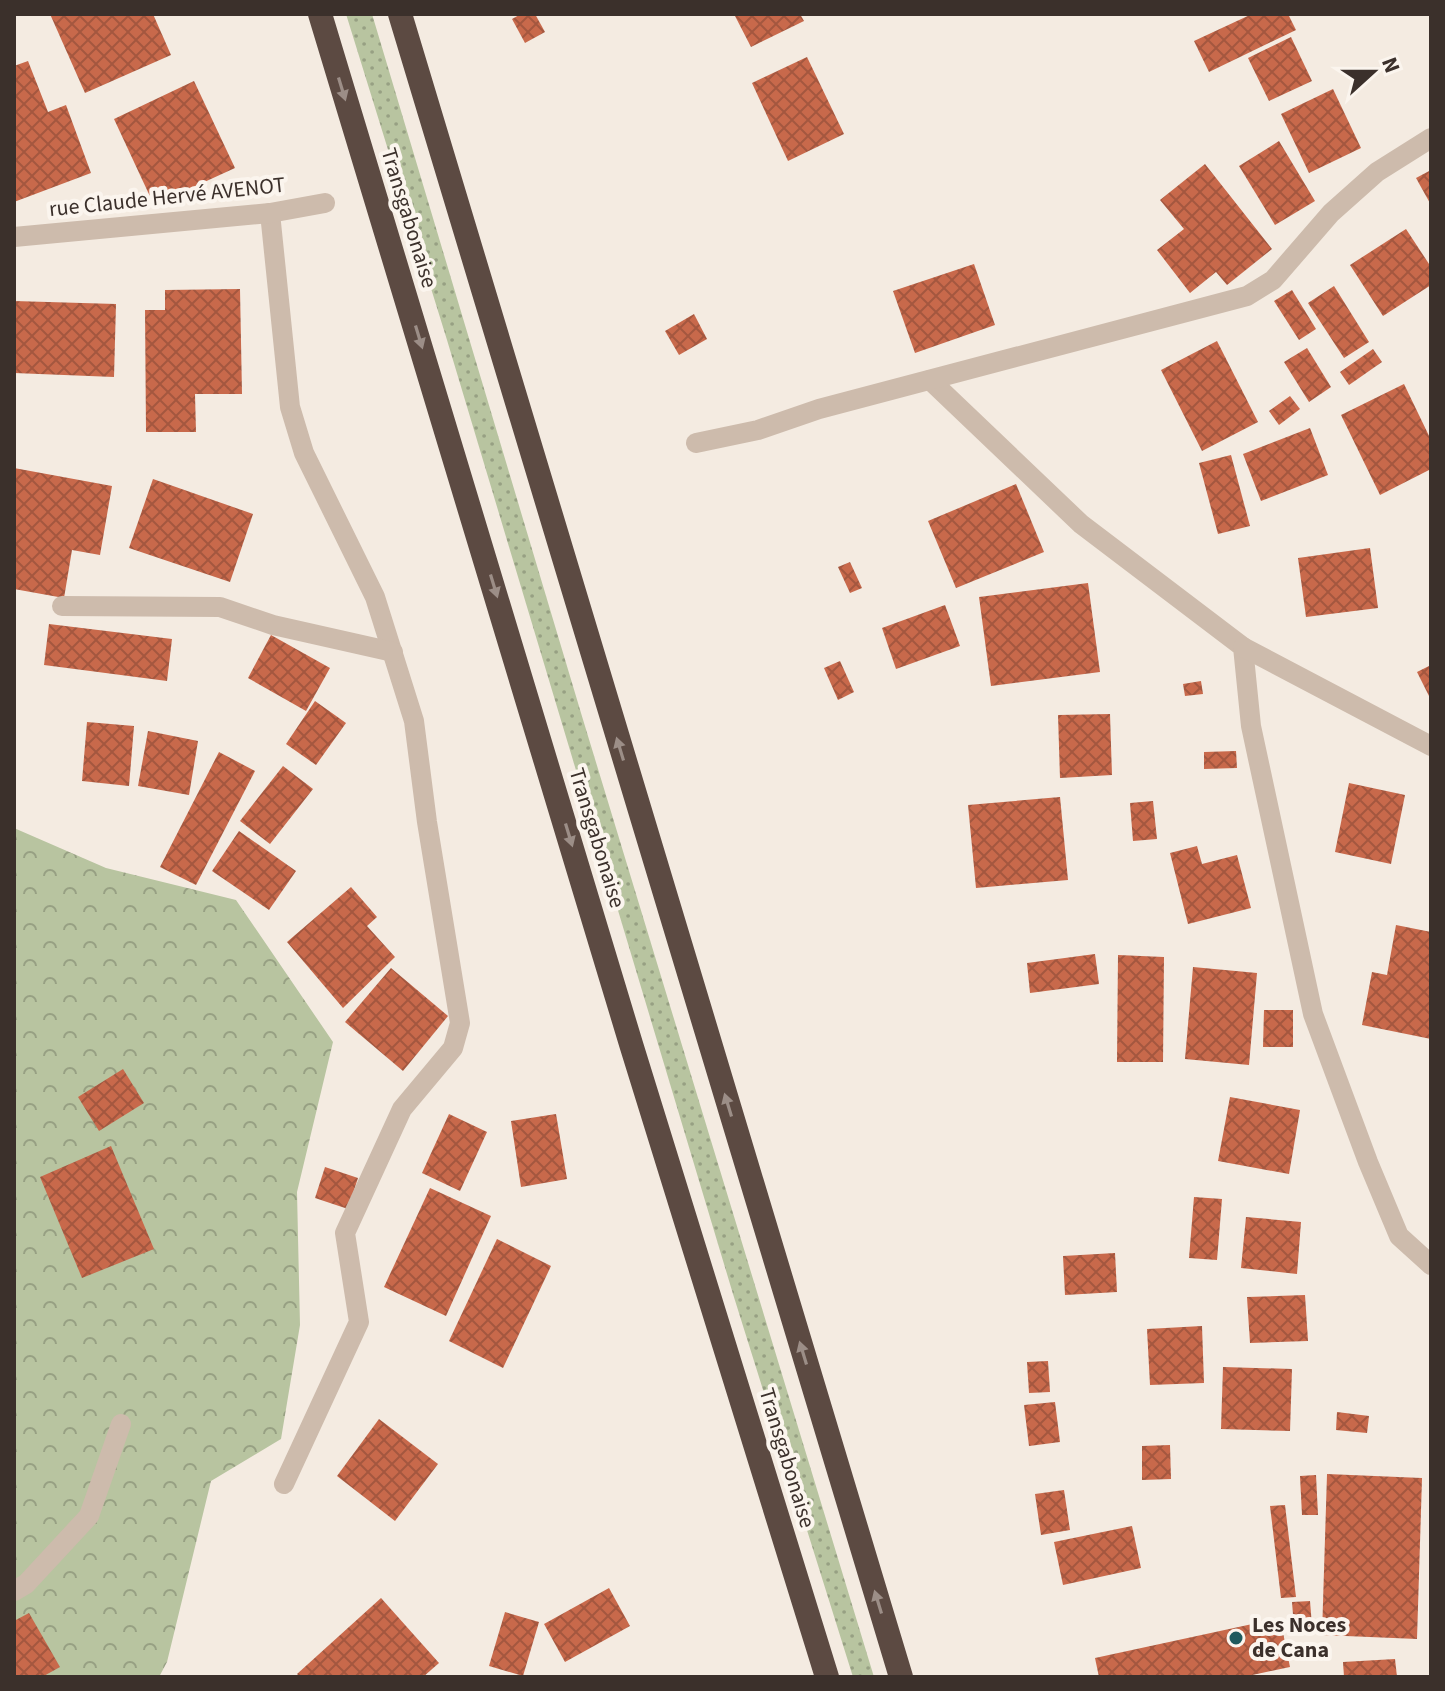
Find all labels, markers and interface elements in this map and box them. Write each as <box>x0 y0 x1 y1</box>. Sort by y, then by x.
north arrow <box>1333 32 1413 112</box>
text: N <box>1373 53 1408 78</box>
one-way arrow <box>336 77 349 101</box>
street label: Transgabonaise <box>373 144 445 292</box>
street label: rue Claude Hervé AVENOT <box>47 169 287 225</box>
one-way arrow <box>413 326 426 350</box>
one-way arrow <box>488 575 501 599</box>
one-way arrow <box>613 736 626 760</box>
street label: Transgabonaise <box>561 764 633 912</box>
one-way arrow <box>563 823 576 847</box>
one-way arrow <box>721 1092 734 1116</box>
one-way arrow <box>796 1341 809 1365</box>
street label: Transgabonaise <box>751 1384 823 1532</box>
one-way arrow <box>871 1590 884 1614</box>
place label: Les Noces de Cana <box>1252 1609 1347 1666</box>
marker: Les Noces de Cana <box>1227 1629 1245 1647</box>

